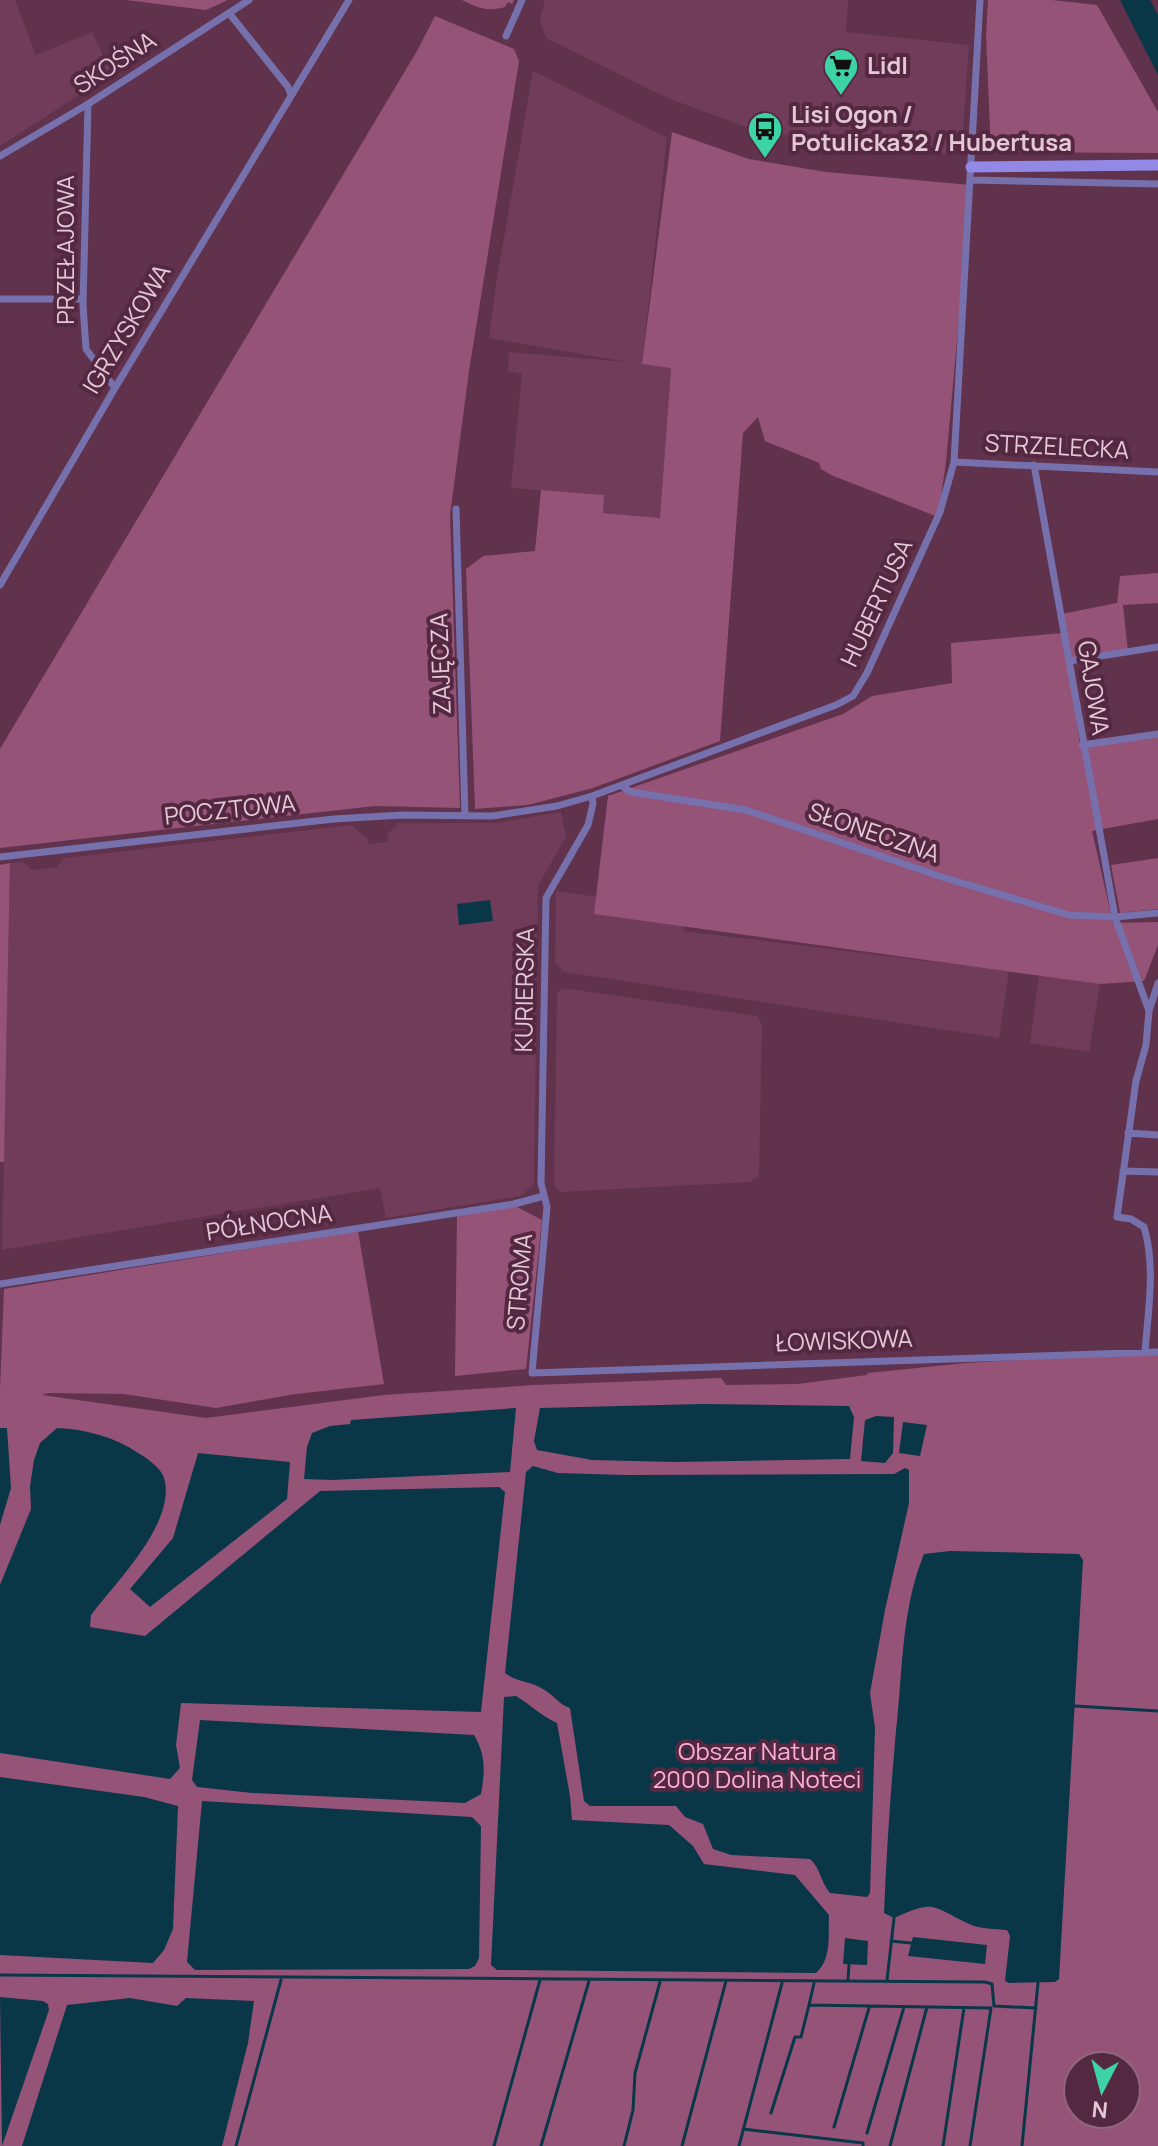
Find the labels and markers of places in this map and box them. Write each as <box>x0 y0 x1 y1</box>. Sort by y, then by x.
supermarket icon: Lidl <box>822 47 860 97</box>
place label: Lidl <box>867 48 908 81</box>
place label: Lisi Ogon / Potulicka32 / Hubertusa <box>791 97 1072 158</box>
bus stop icon: Lisi Ogon / Potulicka32 / Hubertusa <box>746 110 784 160</box>

